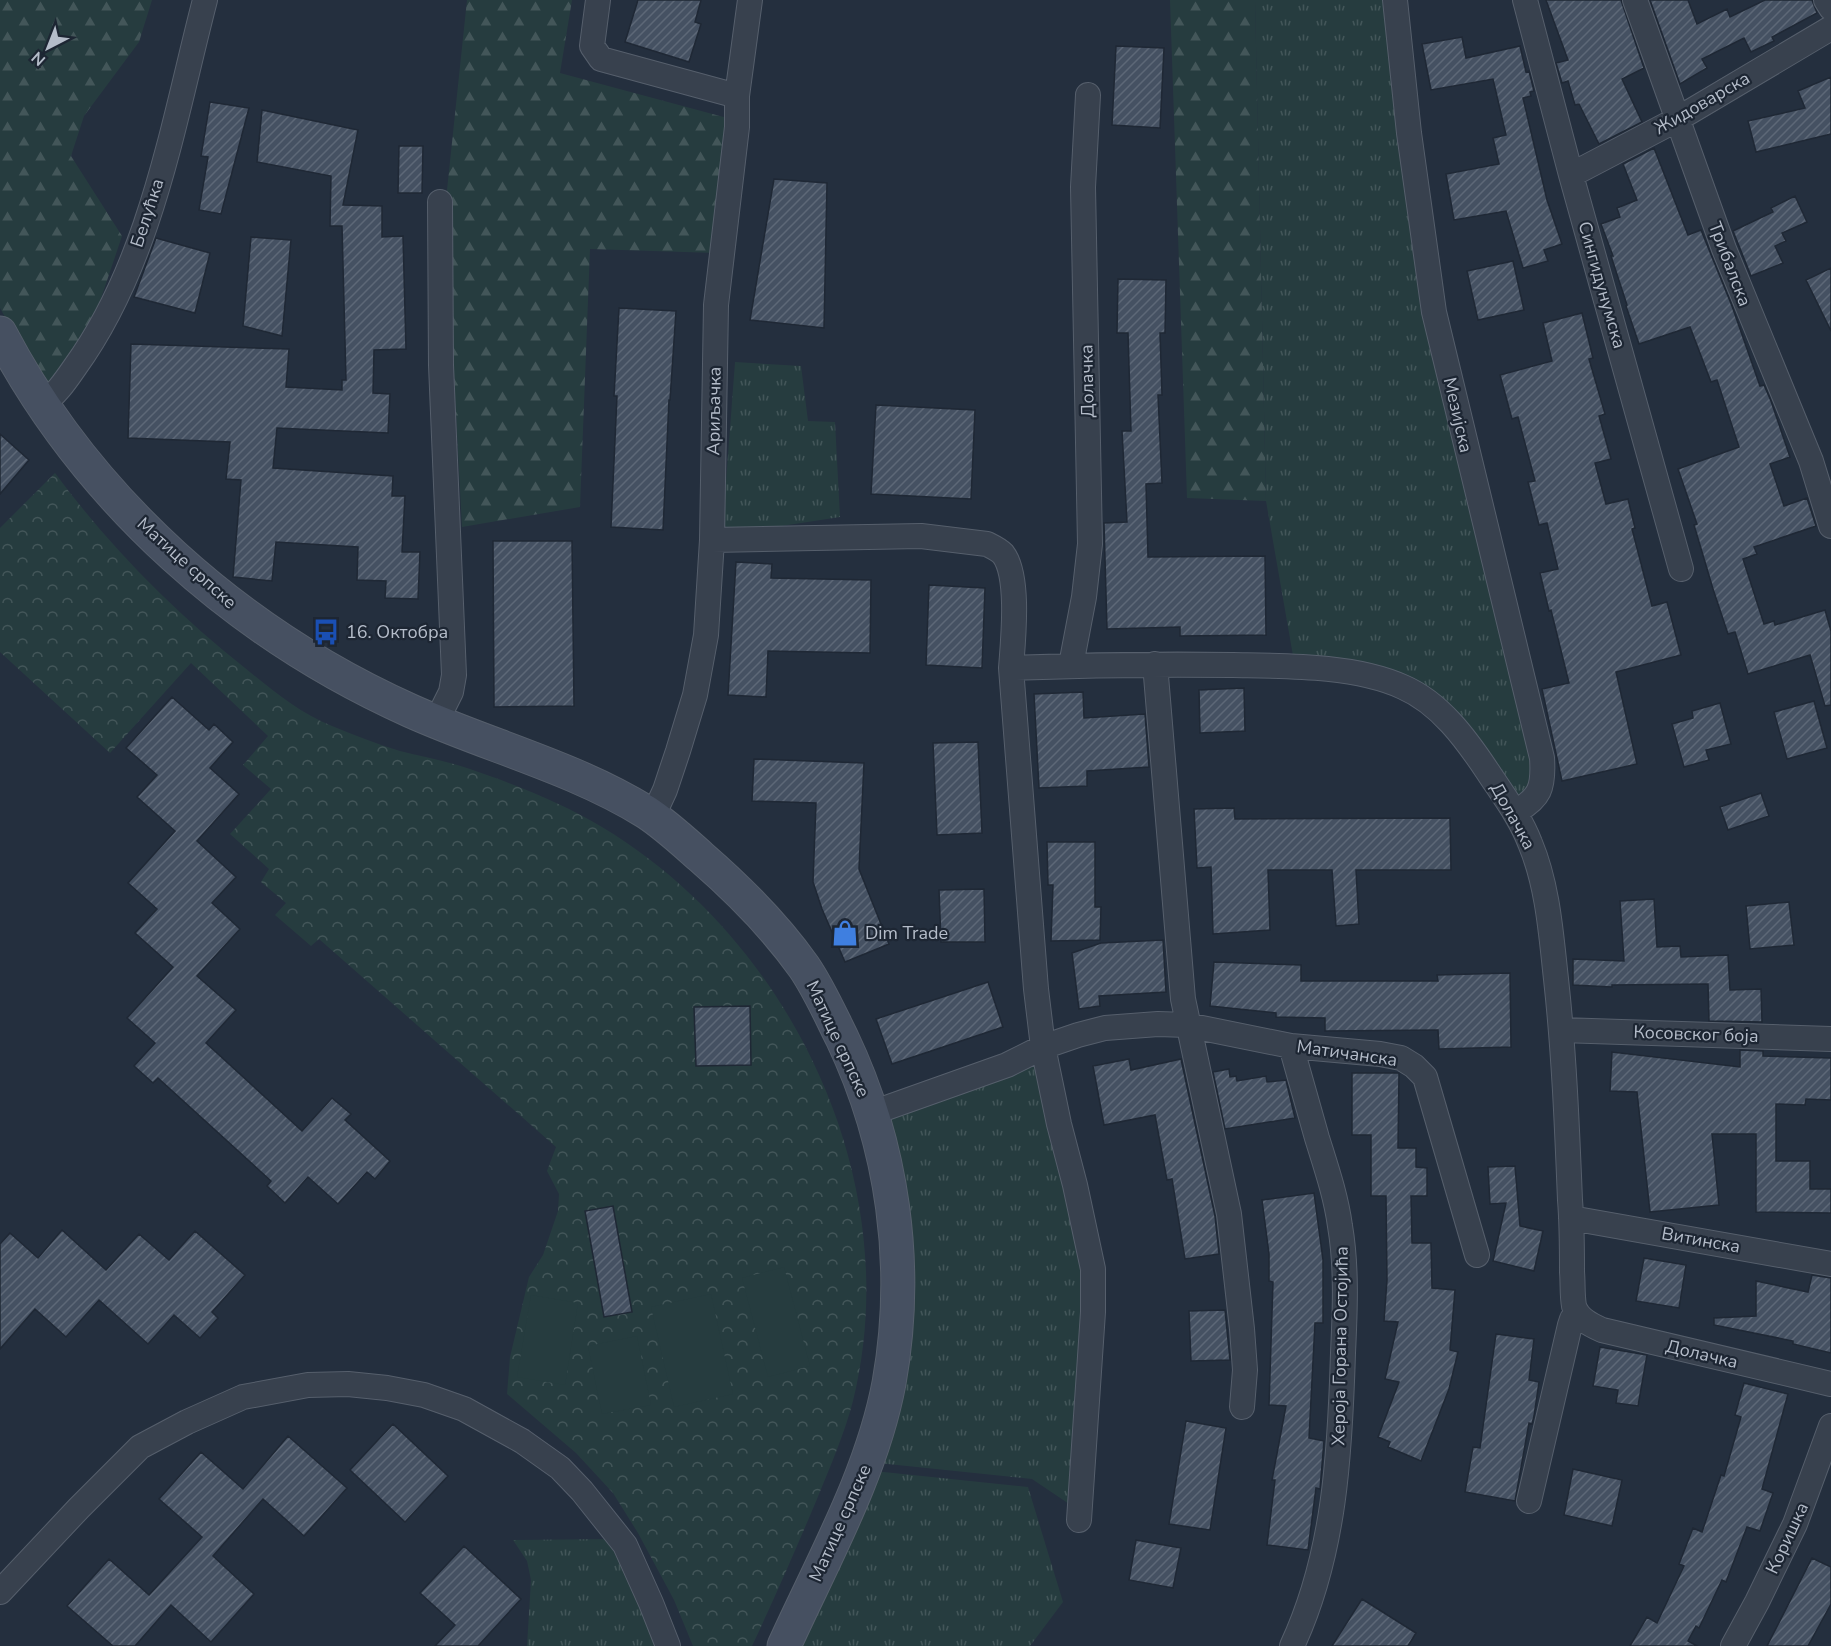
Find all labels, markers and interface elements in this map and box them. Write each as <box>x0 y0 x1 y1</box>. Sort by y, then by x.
north arrow <box>18 18 78 78</box>
text: N <box>27 46 50 71</box>
street label: Жидоварска <box>1650 66 1754 140</box>
street label: Белућка <box>125 176 169 250</box>
street label: Трибалска <box>1703 218 1757 310</box>
street label: Сингидунумска <box>1572 219 1632 351</box>
street label: Долачка <box>1074 344 1100 418</box>
street label: Ариљачка <box>701 366 727 456</box>
street label: Мезијска <box>1438 375 1478 455</box>
street label: Матице српске <box>132 512 242 614</box>
bus stop icon: 16. Октобра <box>311 617 341 647</box>
place label: 16. Октобра <box>346 620 448 644</box>
street label: Долачка <box>1485 778 1541 854</box>
shop icon: Dim Trade <box>830 918 860 948</box>
place label: Dim Trade <box>865 921 948 945</box>
street label: Матице српске <box>800 977 876 1101</box>
street label: Косовског боја <box>1633 1020 1759 1048</box>
street label: Матичанска <box>1295 1034 1399 1072</box>
street label: Витинска <box>1660 1221 1742 1259</box>
street label: Хероја Горана Остојића <box>1326 1246 1354 1446</box>
street label: Долачка <box>1664 1334 1740 1374</box>
street label: Матице српске <box>803 1460 877 1586</box>
street label: Коришка <box>1760 1498 1814 1578</box>

